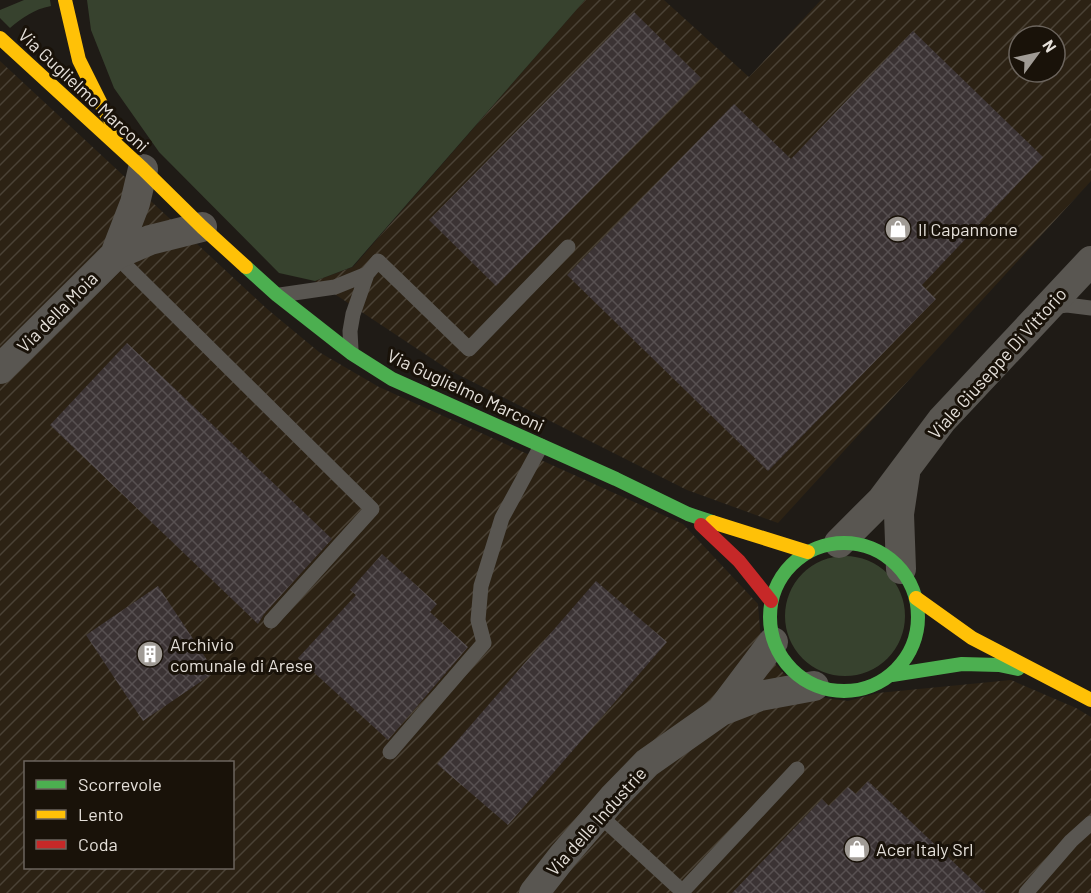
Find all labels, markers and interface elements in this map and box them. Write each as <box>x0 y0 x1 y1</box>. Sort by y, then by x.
street label: Via Guglielmo Marconi <box>14 24 154 156</box>
north arrow <box>1007 24 1067 84</box>
text: N <box>1039 36 1061 55</box>
shop icon: Il Capannone <box>883 214 913 244</box>
place label: Il Capannone <box>918 218 1018 240</box>
street label: Via della Moia <box>12 267 102 357</box>
street label: Viale Giuseppe Di Vittorio <box>923 283 1071 443</box>
street label: Via Guglielmo Marconi <box>384 344 548 436</box>
place label: Archivio comunale di Arese <box>170 633 313 676</box>
building icon: Archivio comunale di Arese <box>135 639 165 669</box>
legend <box>24 761 234 869</box>
street label: Via delle Industrie <box>541 762 651 880</box>
text: Scorrevole <box>78 773 162 795</box>
text: Lento <box>78 803 124 825</box>
text: Coda <box>78 833 118 855</box>
shop icon: Acer Italy Srl <box>842 834 872 864</box>
place label: Acer Italy Srl <box>876 838 973 860</box>

